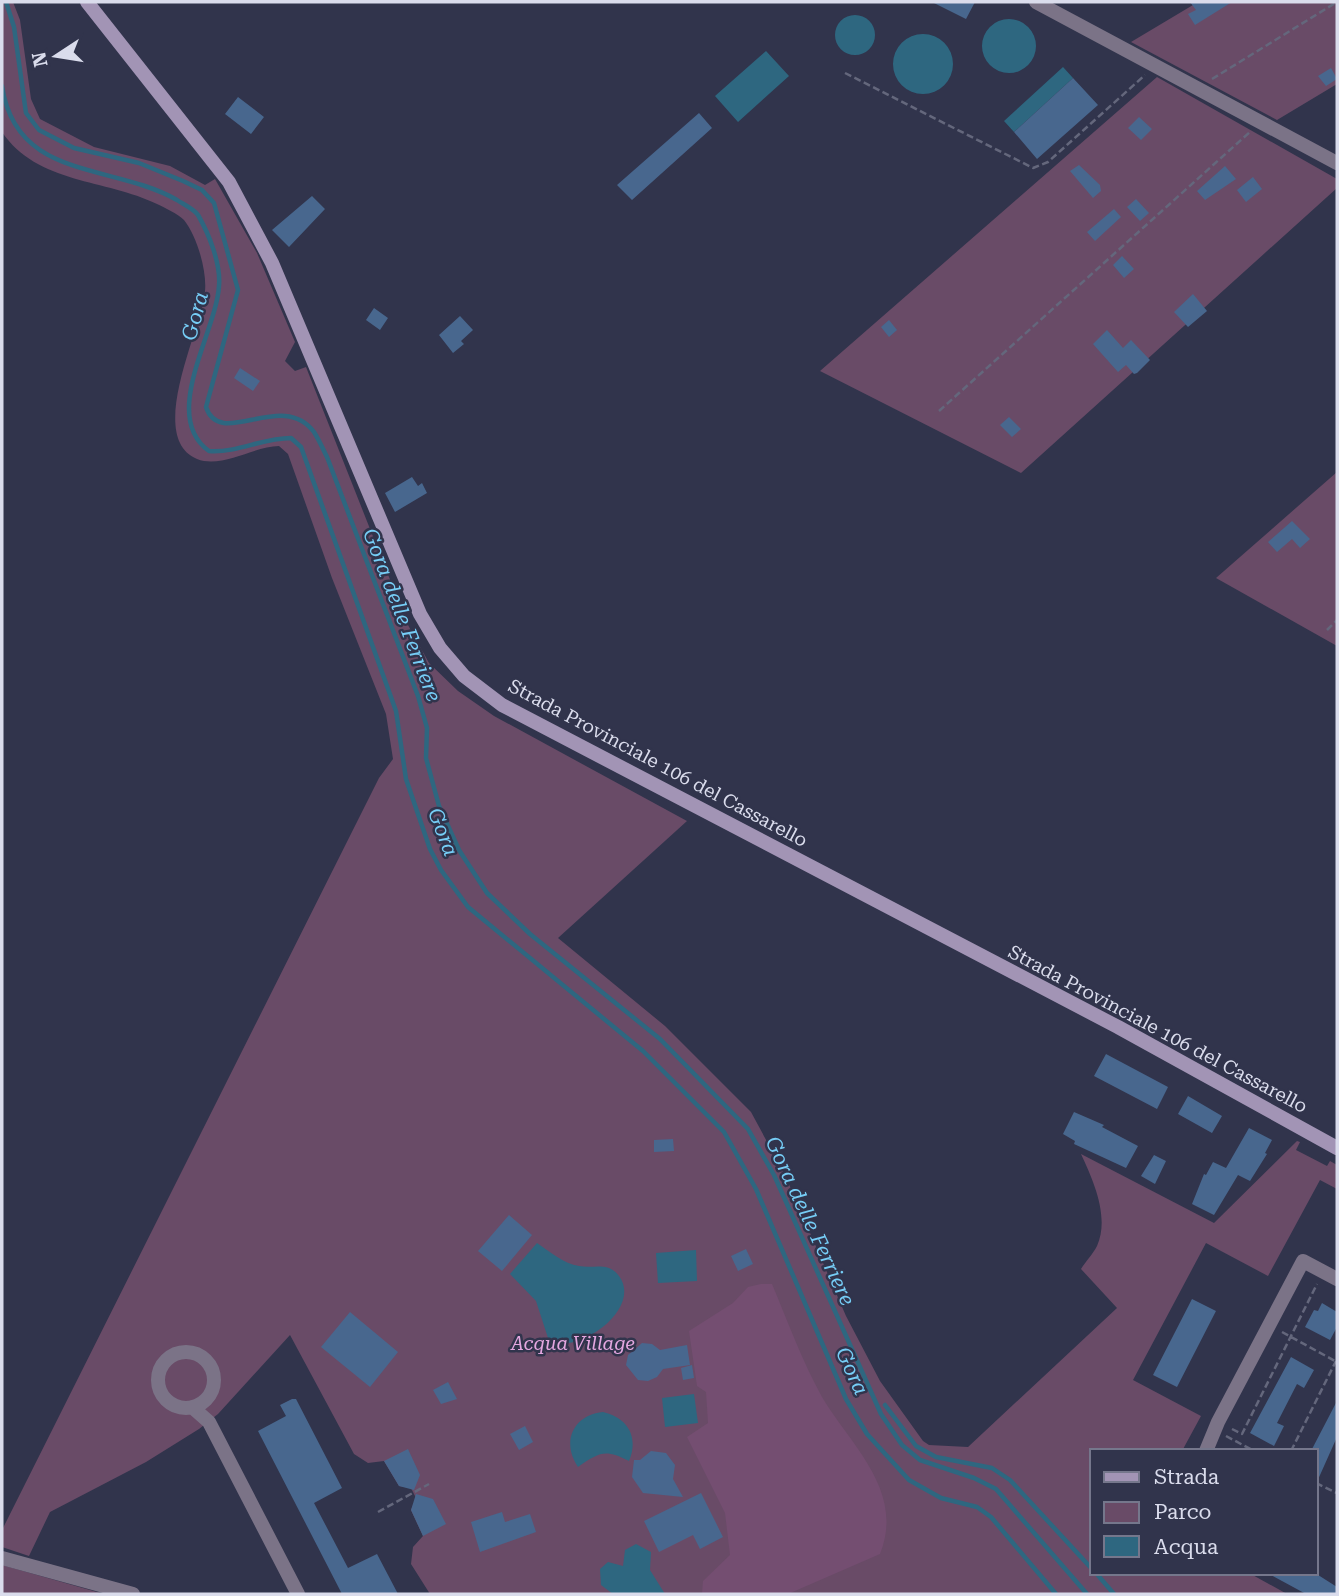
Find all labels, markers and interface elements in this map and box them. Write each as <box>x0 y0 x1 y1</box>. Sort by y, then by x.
north arrow <box>21 21 91 91</box>
text: N <box>27 50 53 69</box>
water label: Gora <box>177 289 213 343</box>
water label: Gora delle Ferriere <box>358 525 446 705</box>
street label: Strada Provinciale 106 del Cassarello <box>504 674 812 852</box>
water label: Gora <box>423 805 463 859</box>
street label: Strada Provinciale 106 del Cassarello <box>1004 940 1312 1118</box>
water label: Gora delle Ferriere <box>760 1133 860 1309</box>
park label: Acqua Village <box>510 1332 635 1355</box>
water label: Gora <box>831 1344 873 1398</box>
legend <box>1090 1449 1318 1575</box>
text: Strada <box>1154 1465 1220 1489</box>
text: Parco <box>1154 1500 1211 1524</box>
text: Acqua <box>1154 1535 1219 1559</box>

